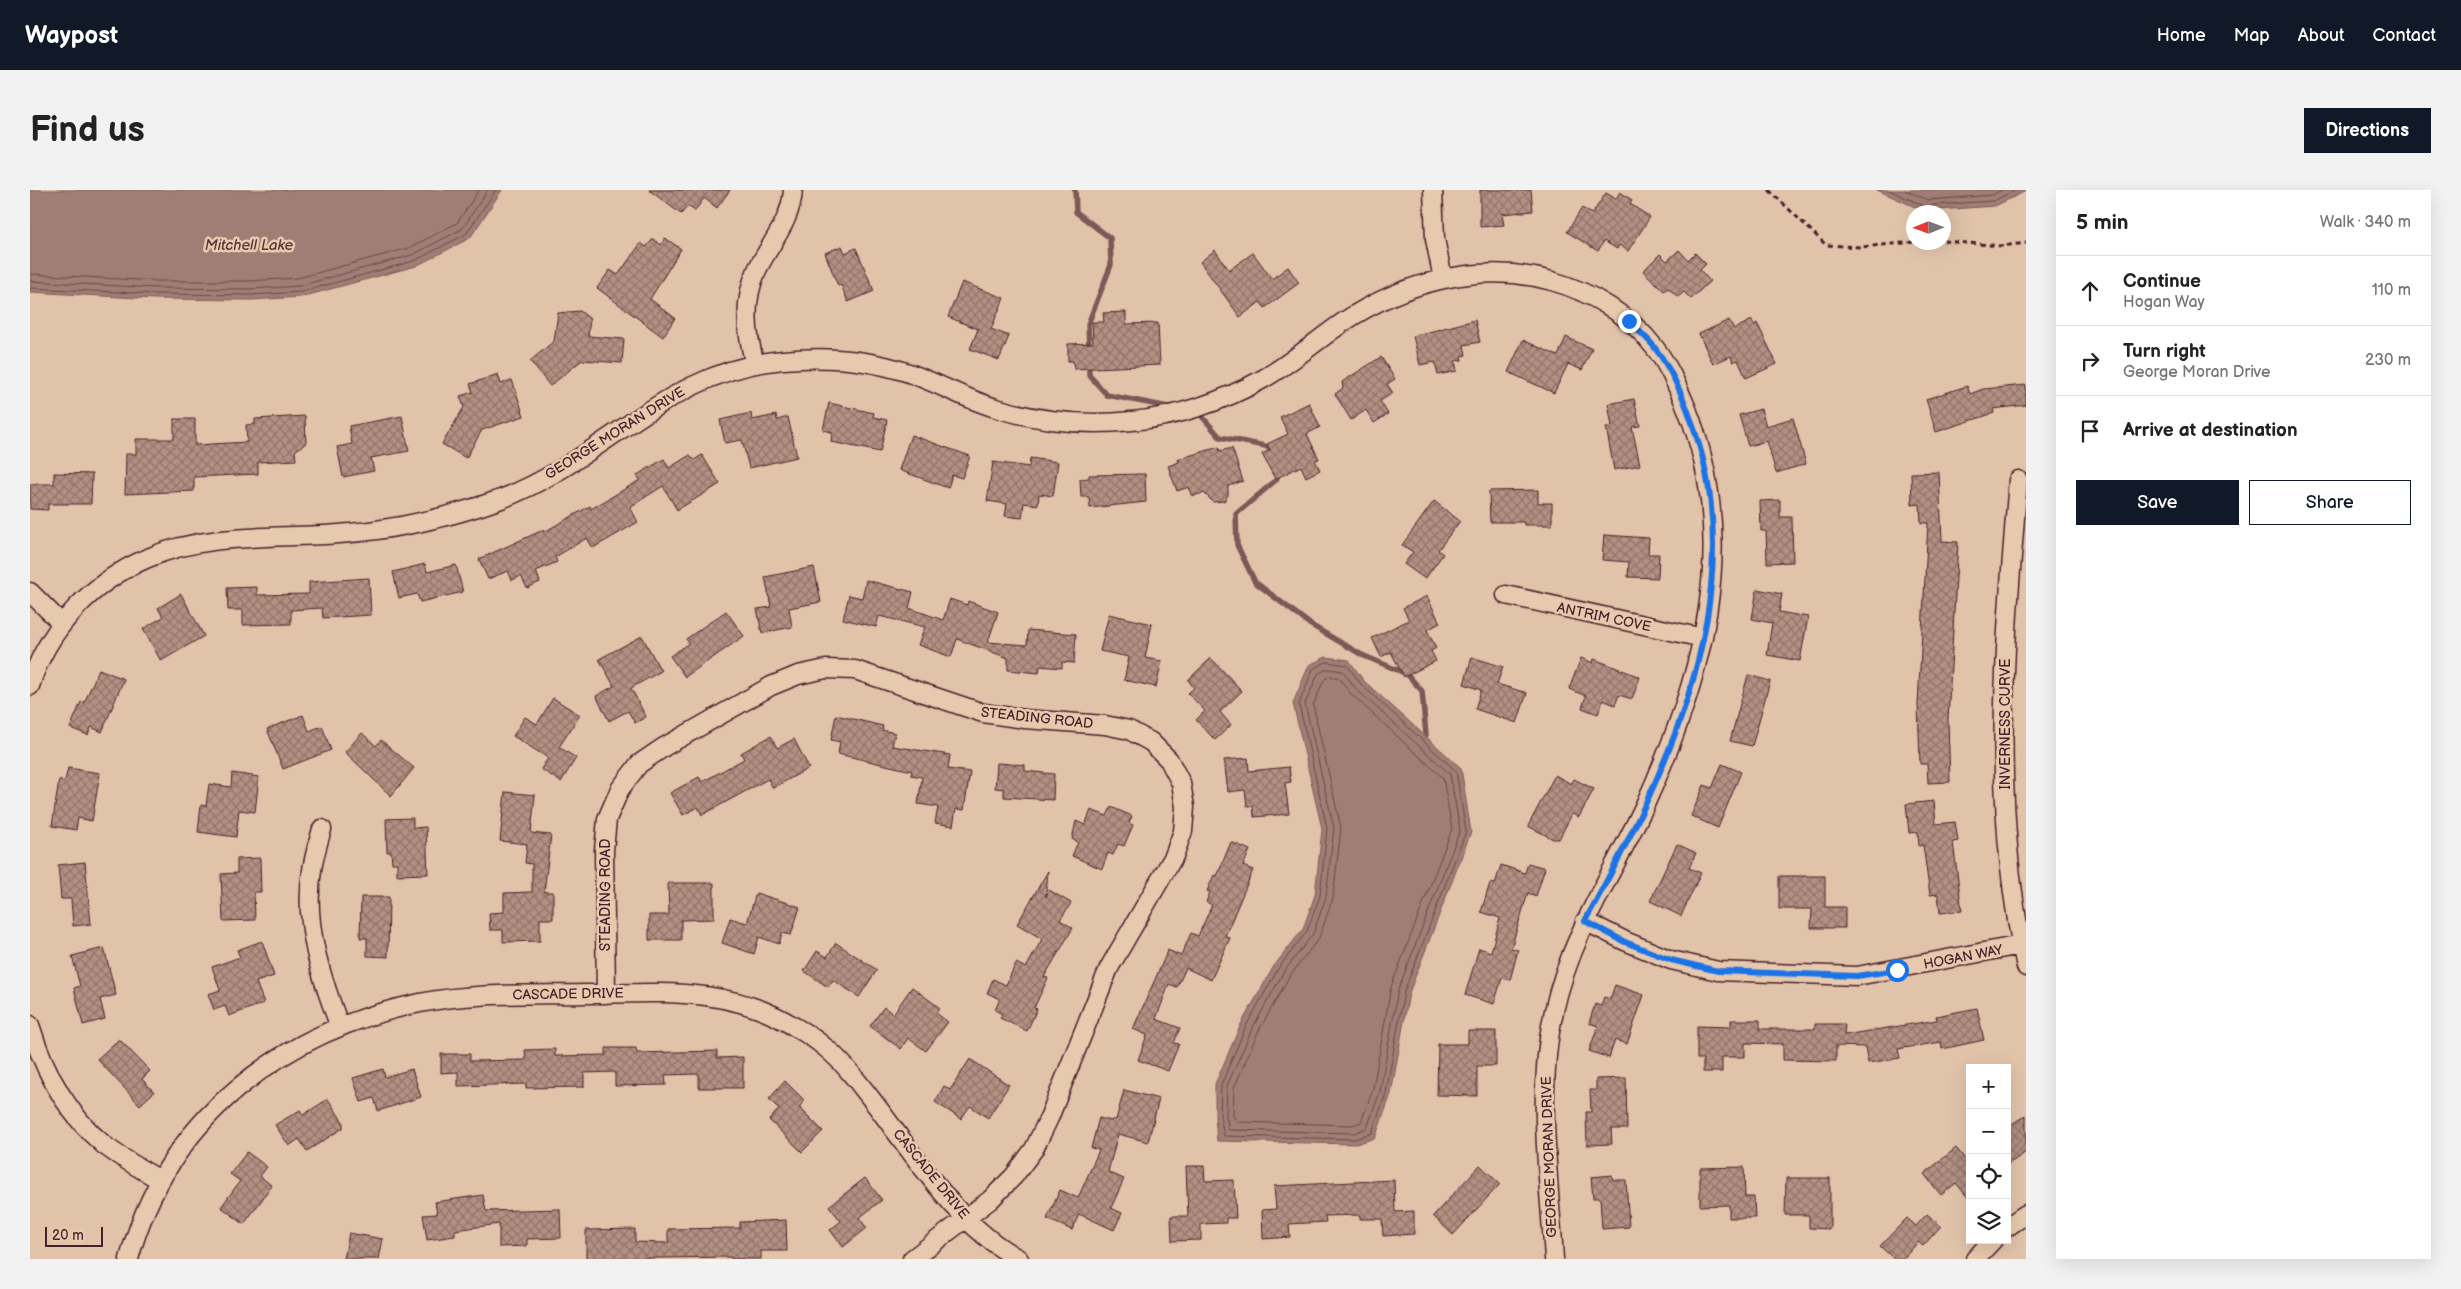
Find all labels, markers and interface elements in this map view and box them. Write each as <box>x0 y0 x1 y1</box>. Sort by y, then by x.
text: Waypost <box>25 21 118 50</box>
text: Home <box>2157 25 2206 46</box>
text: Map <box>2234 25 2270 46</box>
text: About <box>2298 25 2345 46</box>
text: Contact <box>2373 25 2436 46</box>
button: Directions <box>2304 108 2431 153</box>
text: Find us <box>30 109 145 152</box>
north arrow <box>1906 205 1951 250</box>
text: 5 min <box>2076 210 2129 235</box>
text: Walk · 340 m <box>2320 213 2411 232</box>
water label: Mitchell Lake <box>205 236 294 255</box>
text: Continue <box>2123 270 2201 293</box>
icon: ahead <box>2076 277 2104 305</box>
text: 110 m <box>2372 281 2411 300</box>
text: Hogan Way <box>2123 293 2205 312</box>
route end <box>1618 310 1641 333</box>
text: Turn right <box>2123 340 2206 363</box>
icon: right <box>2076 347 2104 375</box>
text: 230 m <box>2365 351 2411 370</box>
text: George Moran Drive <box>2123 363 2270 382</box>
street label: GEORGE MORAN DRIVE <box>542 383 688 483</box>
icon: arrive <box>2076 417 2104 445</box>
text: Arrive at destination <box>2123 419 2298 442</box>
button: Save <box>2076 480 2239 525</box>
button: Share <box>2249 480 2411 525</box>
street label: ANTRIM COVE <box>1555 599 1653 635</box>
street label: INVERNESS CURVE <box>1997 658 2014 790</box>
street label: STEADING ROAD <box>980 704 1094 732</box>
street label: STEADING ROAD <box>597 839 614 951</box>
street label: HOGAN WAY <box>1922 941 2005 973</box>
route start <box>1886 959 1909 982</box>
street label: CASCADE DRIVE <box>512 985 624 1003</box>
map controls <box>1966 1064 2011 1244</box>
button: + <box>1966 1064 2011 1109</box>
street label: GEORGE MORAN DRIVE <box>1538 1076 1560 1238</box>
button: − <box>1966 1109 2011 1154</box>
street label: CASCADE DRIVE <box>889 1125 973 1223</box>
button: locate <box>1966 1154 2011 1199</box>
button: layers <box>1966 1199 2011 1244</box>
scale bar <box>45 1224 102 1247</box>
text: 20 m <box>52 1227 84 1244</box>

